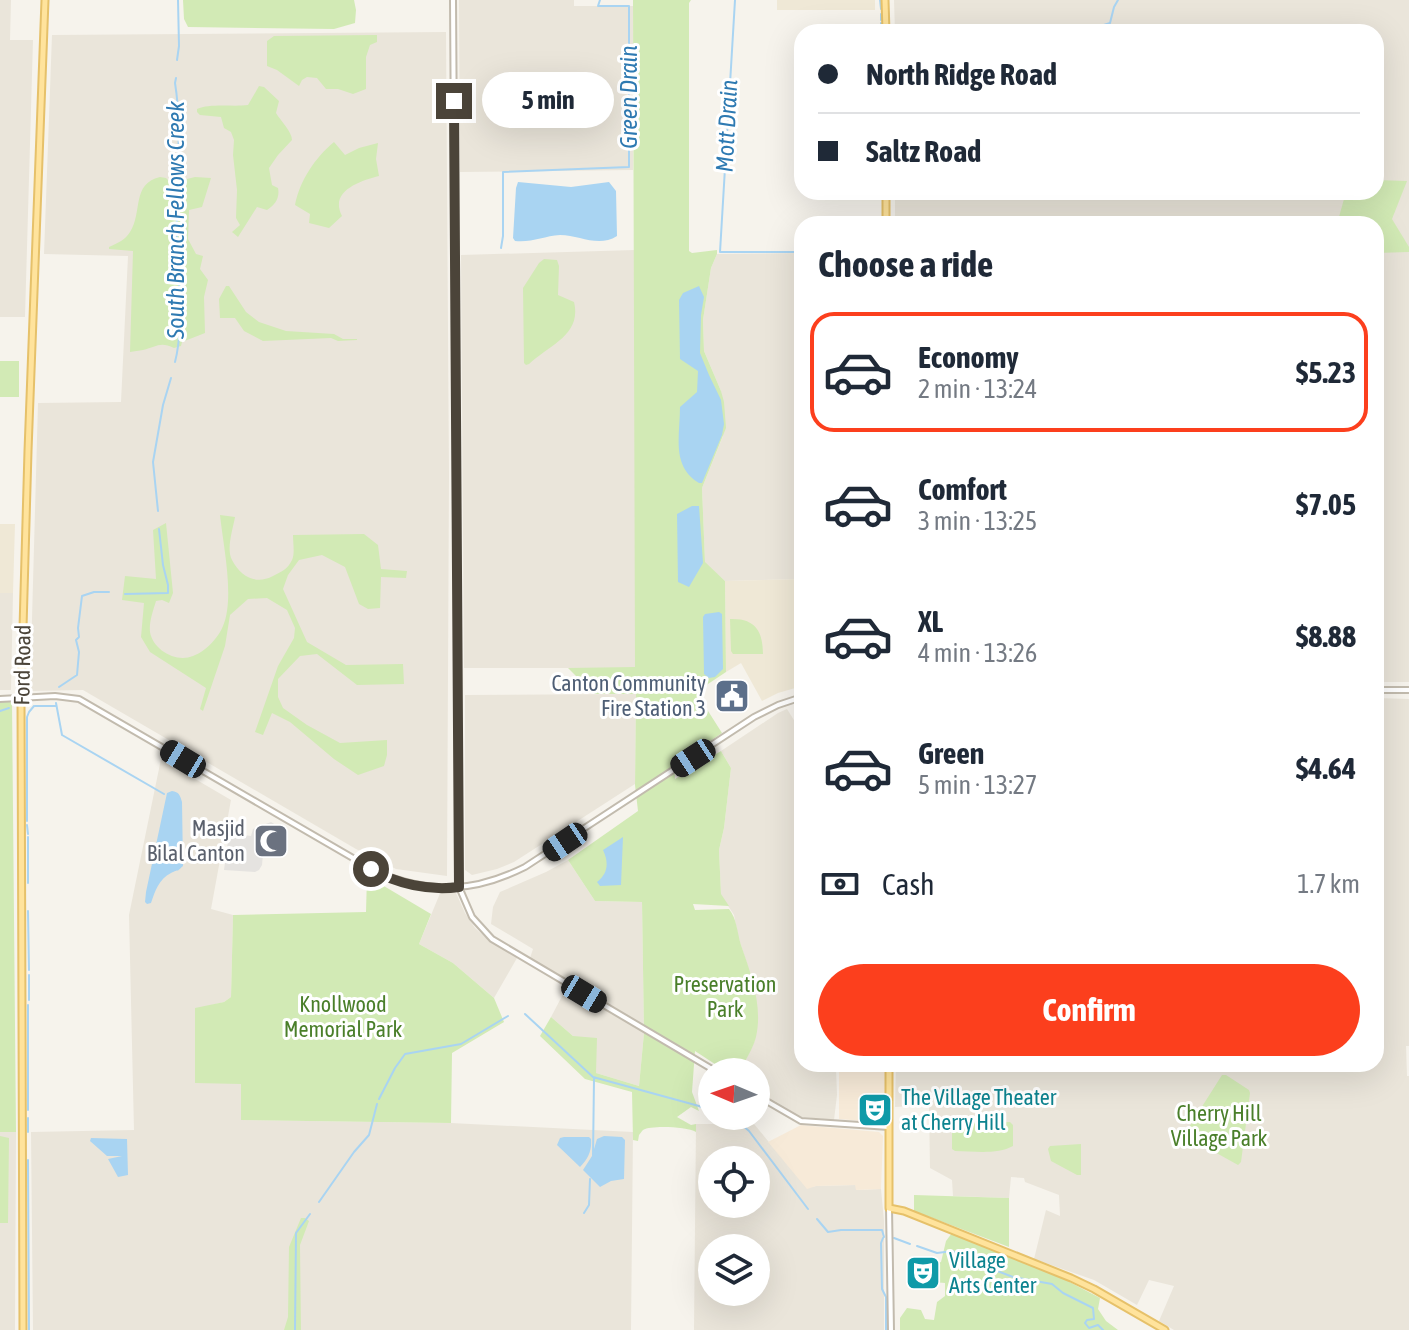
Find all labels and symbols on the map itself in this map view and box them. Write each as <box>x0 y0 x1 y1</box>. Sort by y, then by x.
water label: Green Drain <box>615 45 642 149</box>
callout: 5 min <box>482 73 614 129</box>
water label: Mott Drain <box>711 79 742 173</box>
route end <box>436 83 472 119</box>
water label: South Branch Fellows Creek <box>162 101 189 340</box>
street label: Ford Road <box>8 624 36 706</box>
place label: Canton Community Fire Station 3 <box>551 670 706 721</box>
public building icon: Canton Community Fire Station 3 <box>713 677 751 715</box>
car <box>666 735 720 781</box>
car <box>156 736 210 782</box>
place label: Masjid Bilal Canton <box>147 815 245 866</box>
car <box>538 819 592 865</box>
mosque icon: Masjid Bilal Canton <box>252 822 290 860</box>
route start <box>353 851 389 887</box>
car <box>557 971 611 1017</box>
park label: Preservation Park <box>674 971 776 1022</box>
park label: Knollwood Memorial Park <box>284 991 402 1042</box>
north arrow <box>698 1058 770 1130</box>
place label: The Village Theater at Cherry Hill <box>901 1084 1057 1135</box>
theatre icon: The Village Theater at Cherry Hill <box>856 1091 894 1129</box>
park label: Cherry Hill Village Park <box>1171 1100 1268 1151</box>
place label: Village Arts Center <box>949 1247 1037 1298</box>
theatre icon: Village Arts Center <box>904 1254 942 1292</box>

